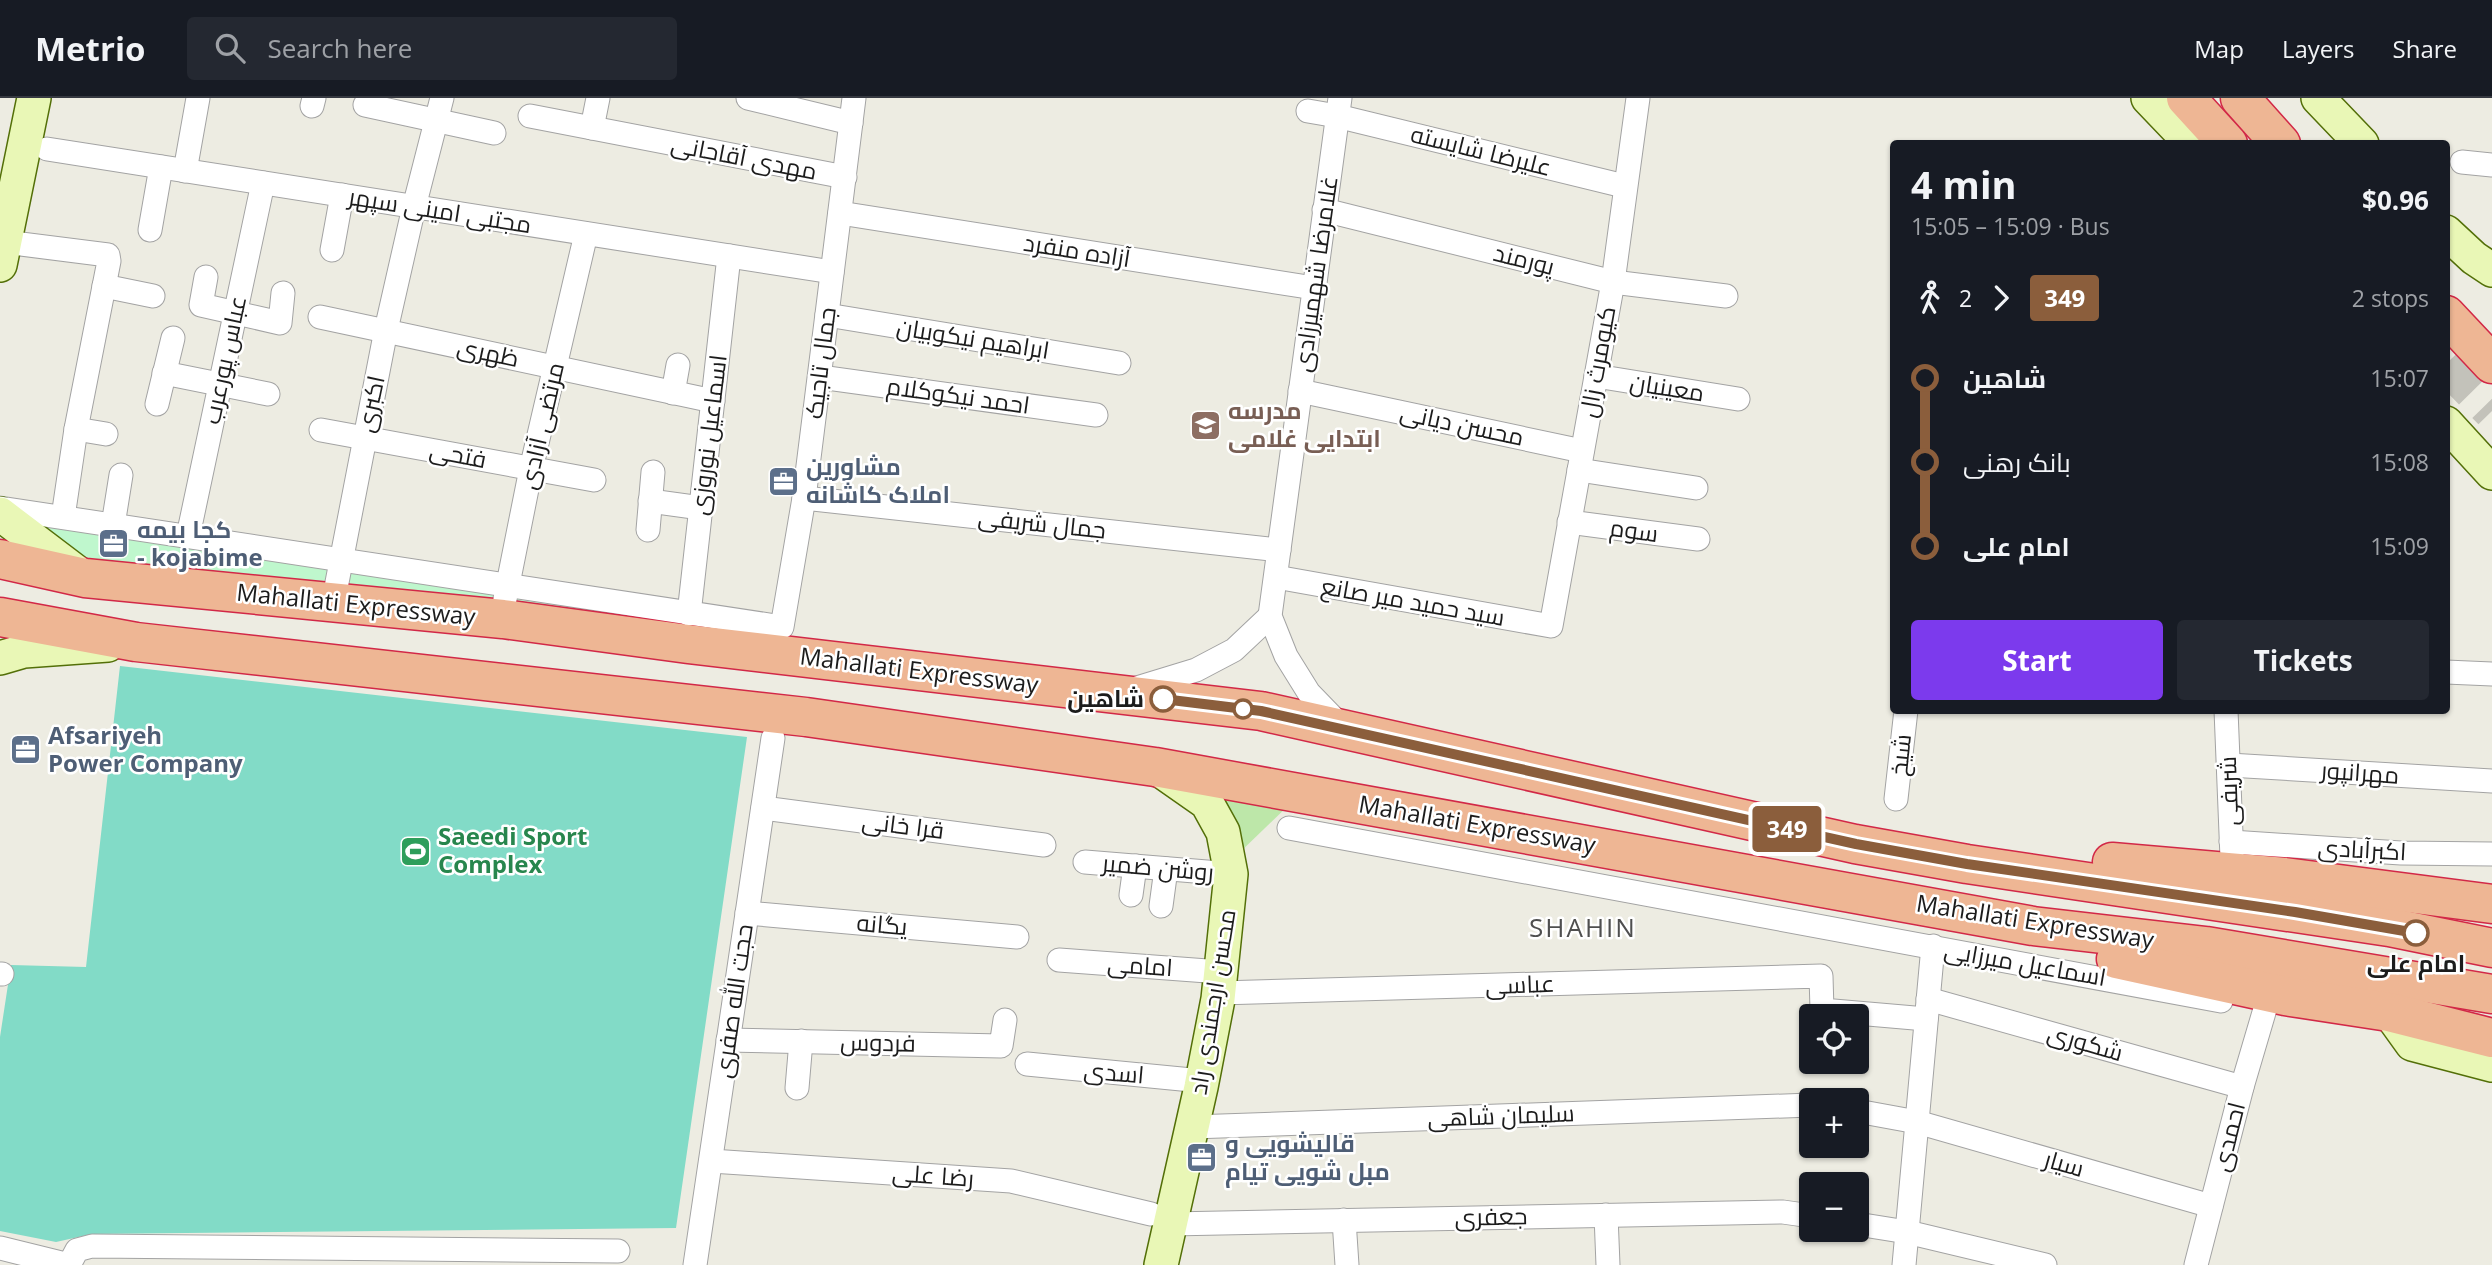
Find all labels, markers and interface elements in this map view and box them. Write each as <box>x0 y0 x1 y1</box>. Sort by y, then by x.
search box <box>187 17 677 80</box>
text: Metrio <box>35 26 145 71</box>
icon: search <box>211 29 249 67</box>
text: Search here <box>267 30 412 66</box>
text: Map <box>2194 32 2244 65</box>
text: Layers <box>2282 32 2355 65</box>
text: Share <box>2393 32 2457 65</box>
street label: علیرضا شایسته <box>1408 116 1555 183</box>
street label: مهدی آقاجانی <box>669 126 820 187</box>
text: 4 min <box>1911 158 2016 210</box>
street label: غلامرضا شهمیرزادی <box>1284 173 1345 374</box>
street label: مجتبی امینی سپهر <box>344 178 534 240</box>
text: $0.96 <box>2362 182 2429 218</box>
text: 15:05 – 15:09 · Bus <box>1911 210 2110 242</box>
street label: آزاده منفرد <box>1021 225 1134 274</box>
street label: پورمند <box>1490 235 1559 283</box>
icon: walk <box>1911 279 1949 317</box>
icon: forward <box>1982 279 2020 317</box>
text: 349 <box>2044 281 2085 314</box>
text: 2 <box>1959 282 1972 314</box>
text: 2 stops <box>2352 282 2429 314</box>
street label: عباس پورعرب <box>194 292 254 427</box>
street label: کیومرث زال <box>1571 303 1623 420</box>
street label: جمال تاجیک <box>796 305 843 421</box>
street label: ابراهیم نیکوبیان <box>894 309 1052 367</box>
street label: ظهری <box>454 329 522 374</box>
street label: اسماعیل نوروزی <box>681 353 734 517</box>
street label: مرتضی آزادی <box>510 359 571 492</box>
text: شاهین <box>1963 360 2046 396</box>
text: 15:07 <box>2370 362 2429 394</box>
street label: معینیان <box>1628 364 1707 409</box>
street label: احمد نیکوکلام <box>884 368 1032 422</box>
street label: اکبری <box>347 372 392 435</box>
place label: مدرسه ابتدایی غلامی <box>1228 393 1381 454</box>
street label: محسن دیانی <box>1397 394 1527 453</box>
school or university icon: مدرسه ابتدایی غلامی <box>1188 408 1222 442</box>
street label: فتحی <box>427 432 490 475</box>
text: بانک رهنی <box>1963 444 2071 480</box>
text: 15:08 <box>2370 446 2429 478</box>
place label: مشاورین املاک کاشانه <box>806 449 950 510</box>
office icon: مشاورین املاک کاشانه <box>766 464 800 498</box>
street label: جمال شریفی <box>977 499 1108 546</box>
street label: سوم <box>1608 510 1661 550</box>
place label: کجا بیمه - kojabime <box>137 512 263 573</box>
office icon: کجا بیمه - kojabime <box>97 527 131 561</box>
text: امام علی <box>1963 528 2070 564</box>
text: 15:09 <box>2370 530 2429 562</box>
street label: سید حمید میر صانع <box>1319 568 1508 634</box>
street label: Mahallati Expressway <box>235 575 478 633</box>
button: Start <box>1911 620 2163 700</box>
button: Tickets <box>2177 620 2429 700</box>
street label: Mahallati Expressway <box>798 639 1041 701</box>
place label: شاهین <box>1067 681 1144 714</box>
marker: شاهین <box>1150 686 1176 712</box>
unlabelled marker <box>1233 699 1253 719</box>
place label: Afsariyeh Power Company <box>48 718 243 779</box>
street label: شیخ <box>1881 732 1919 778</box>
office icon: Afsariyeh Power Company <box>8 733 42 767</box>
street label: مهرانپور <box>2318 752 2400 791</box>
street label: شریفی <box>2210 756 2245 826</box>
street label: Mahallati Expressway <box>1356 786 1599 861</box>
street label: قرا خانی <box>860 803 946 846</box>
line badge: 349 <box>1747 806 1827 852</box>
text: 349 <box>1766 812 1808 845</box>
place label: Saeedi Sport Complex <box>438 819 587 880</box>
street label: اکبرآبادی <box>2317 830 2407 867</box>
sports icon: Saeedi Sport Complex <box>398 834 432 868</box>
street label: روشن ضمیر <box>1099 845 1215 888</box>
street label: Mahallati Expressway <box>1914 885 2157 956</box>
street label: یگانه <box>855 905 909 942</box>
street label: محسن ارجمندی راد <box>1181 907 1242 1097</box>
district label: SHAHIN <box>1529 909 1637 945</box>
marker: امام علی <box>2403 920 2429 946</box>
street label: حجت الله صفری <box>705 922 760 1080</box>
street label: اسماعیل میرزایی <box>1942 932 2109 993</box>
street label: امامی <box>1106 946 1174 983</box>
place label: امام علی <box>2367 946 2465 980</box>
street label: عباسی <box>1485 966 1555 1001</box>
map controls <box>1799 1004 1869 1242</box>
button: locate <box>1799 1004 1869 1074</box>
street label: شکوری <box>2044 1015 2127 1068</box>
street label: فردوس <box>840 1024 916 1059</box>
street label: اسدی <box>1082 1052 1146 1091</box>
button: + <box>1799 1088 1869 1158</box>
street label: سلیمان شاهی <box>1427 1095 1575 1134</box>
street label: احمدی <box>2203 1099 2252 1175</box>
place label: قالیشویی و مبل شویی تیام <box>1225 1126 1390 1188</box>
office icon: قالیشویی و مبل شویی تیام <box>1185 1141 1219 1175</box>
street label: سیار <box>2039 1141 2088 1184</box>
street label: رضا علی <box>891 1155 975 1194</box>
button: − <box>1799 1172 1869 1242</box>
street label: جعفری <box>1454 1198 1528 1233</box>

